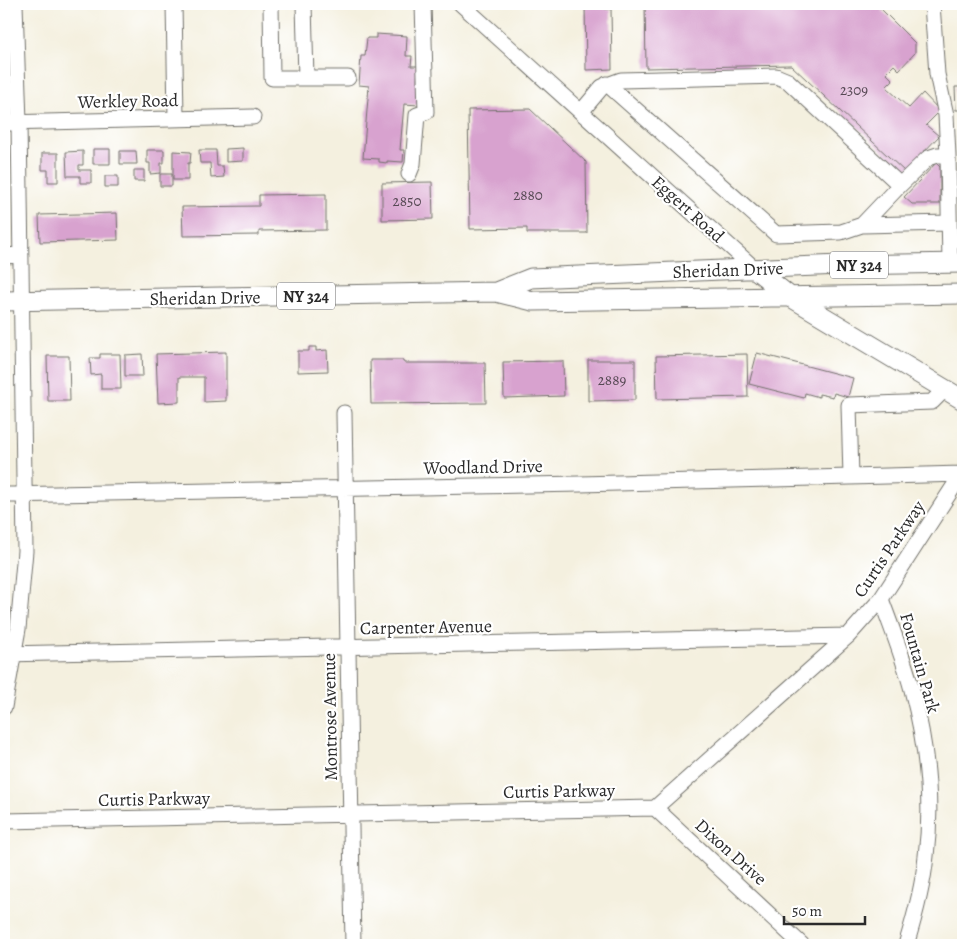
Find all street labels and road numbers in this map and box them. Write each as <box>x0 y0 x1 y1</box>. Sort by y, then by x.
street label: Werkley Road <box>76 88 179 114</box>
street label: Eggert Road <box>647 170 730 248</box>
road number: NY 324 <box>830 252 888 278</box>
street label: Sheridan Drive <box>672 256 784 284</box>
road number: NY 324 <box>277 282 335 310</box>
street label: Sheridan Drive <box>149 285 261 311</box>
street label: Woodland Drive <box>422 454 543 480</box>
street label: Curtis Parkway <box>848 495 931 602</box>
street label: Fountain Park <box>894 610 946 716</box>
street label: Carpenter Avenue <box>360 614 492 640</box>
street label: Montrose Avenue <box>317 653 343 781</box>
street label: Curtis Parkway <box>503 778 616 804</box>
street label: Curtis Parkway <box>98 786 211 812</box>
street label: Dixon Drive <box>690 813 772 891</box>

